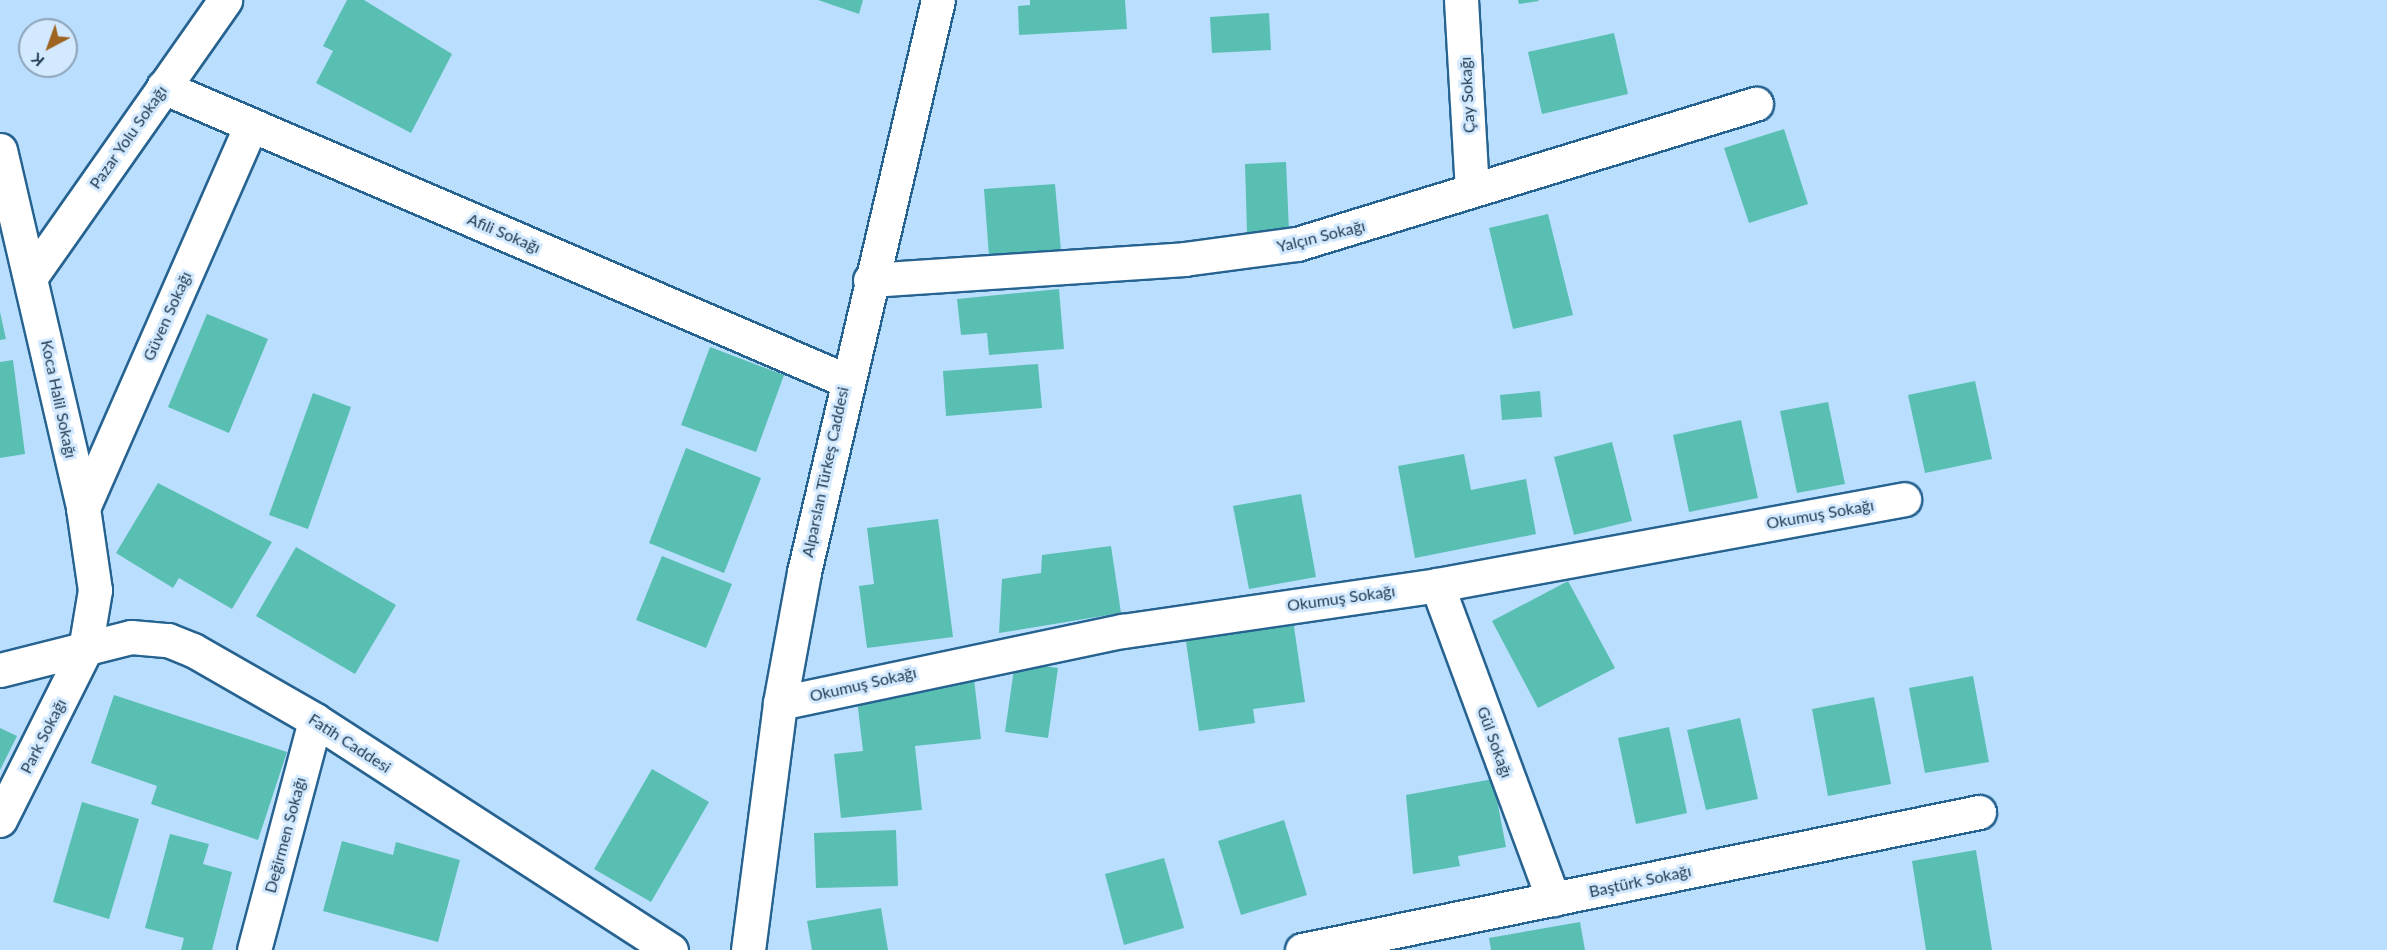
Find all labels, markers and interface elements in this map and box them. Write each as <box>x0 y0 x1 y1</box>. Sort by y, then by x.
north arrow <box>18 18 78 78</box>
text: K <box>27 50 48 71</box>
street label: Çay Sokağı <box>1455 56 1479 134</box>
street label: Pazar Yolu Sokağı <box>85 81 171 193</box>
street label: Afili Sokağı <box>465 209 543 257</box>
street label: Yalçın Sokağı <box>1275 216 1367 256</box>
street label: Güven Sokağı <box>139 268 195 364</box>
street label: Koca Halil Sokağı <box>37 338 81 460</box>
street label: Alparslan Türkeş Caddesi <box>797 385 853 559</box>
street label: Okumuş Sokağı <box>1765 495 1875 533</box>
street label: Okumuş Sokağı <box>1286 581 1396 615</box>
street label: Okumuş Sokağı <box>808 662 918 706</box>
street label: Park Sokağı <box>16 695 70 777</box>
street label: Gül Sokağı <box>1473 704 1517 780</box>
street label: Fatih Caddesi <box>305 709 395 777</box>
street label: Değirmen Sokağı <box>260 775 310 895</box>
street label: Baştürk Sokağı <box>1587 861 1693 901</box>

